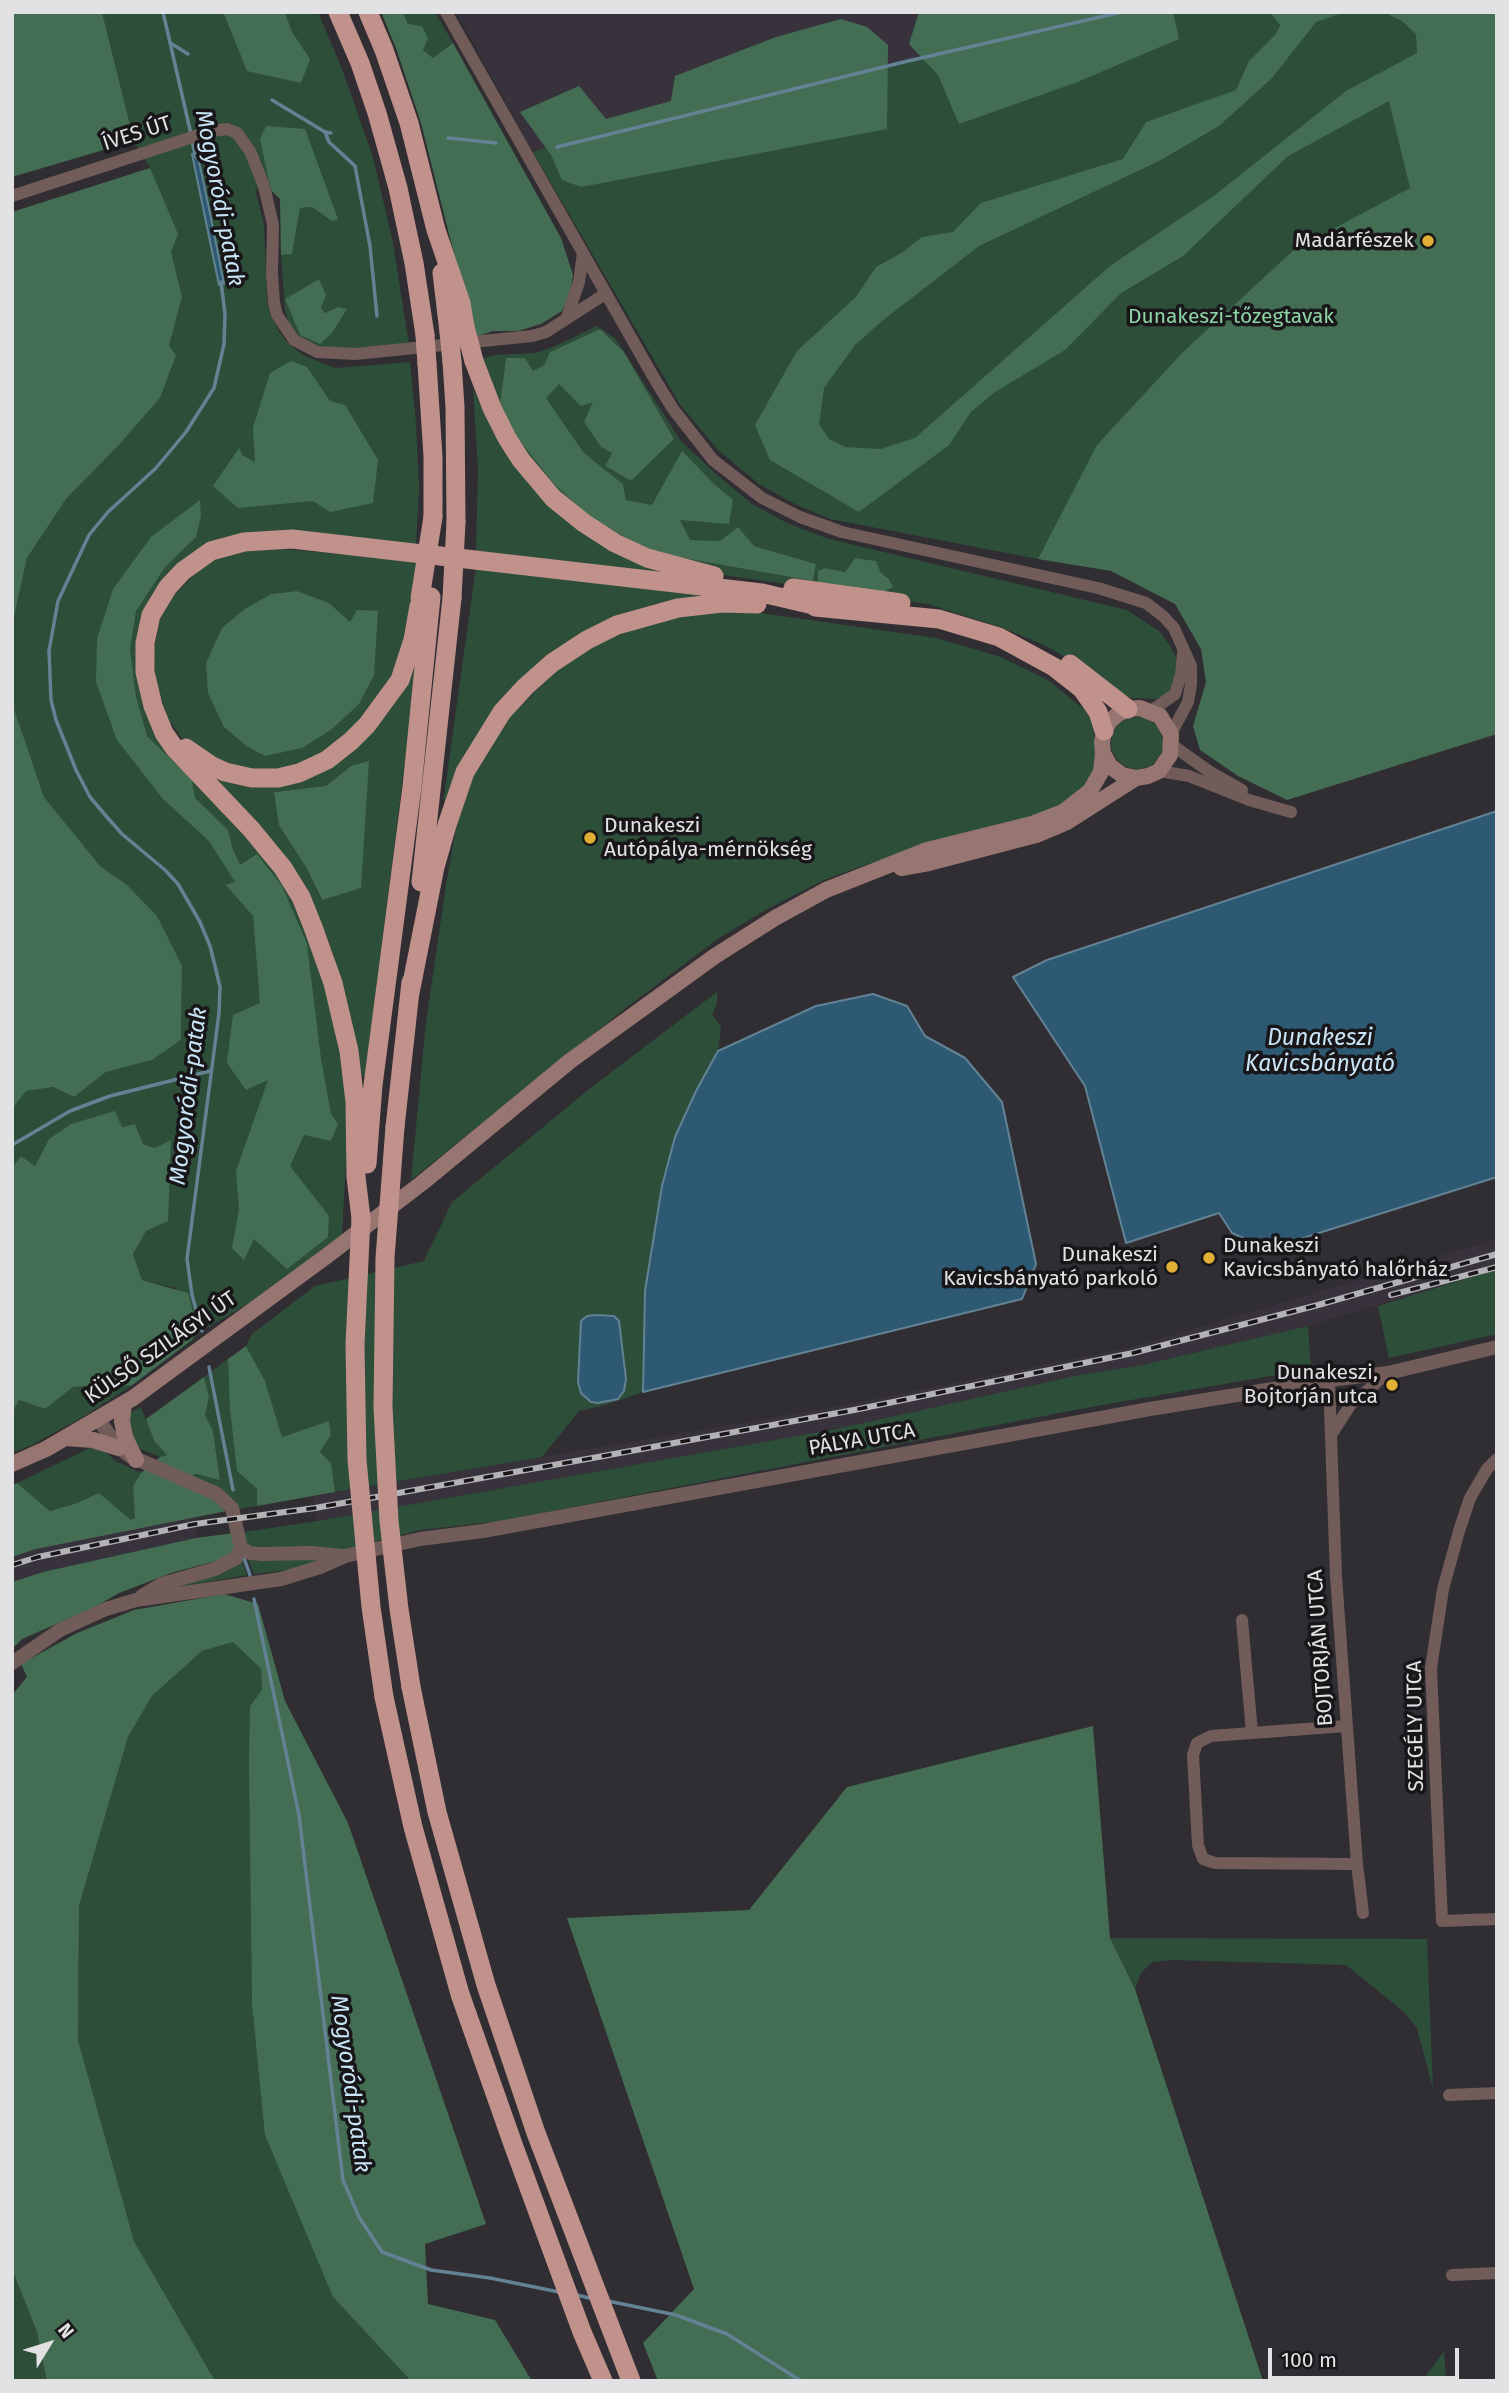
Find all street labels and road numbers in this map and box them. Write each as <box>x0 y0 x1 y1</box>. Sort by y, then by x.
street label: ÍVES ÚT <box>100 111 174 157</box>
street label: KÜLSŐ SZILÁGYI ÚT <box>80 1286 242 1410</box>
street label: PÁLYA UTCA <box>807 1418 917 1462</box>
street label: BOJTORJÁN UTCA <box>1303 1569 1339 1727</box>
street label: SZEGÉLY UTCA <box>1402 1660 1430 1792</box>

